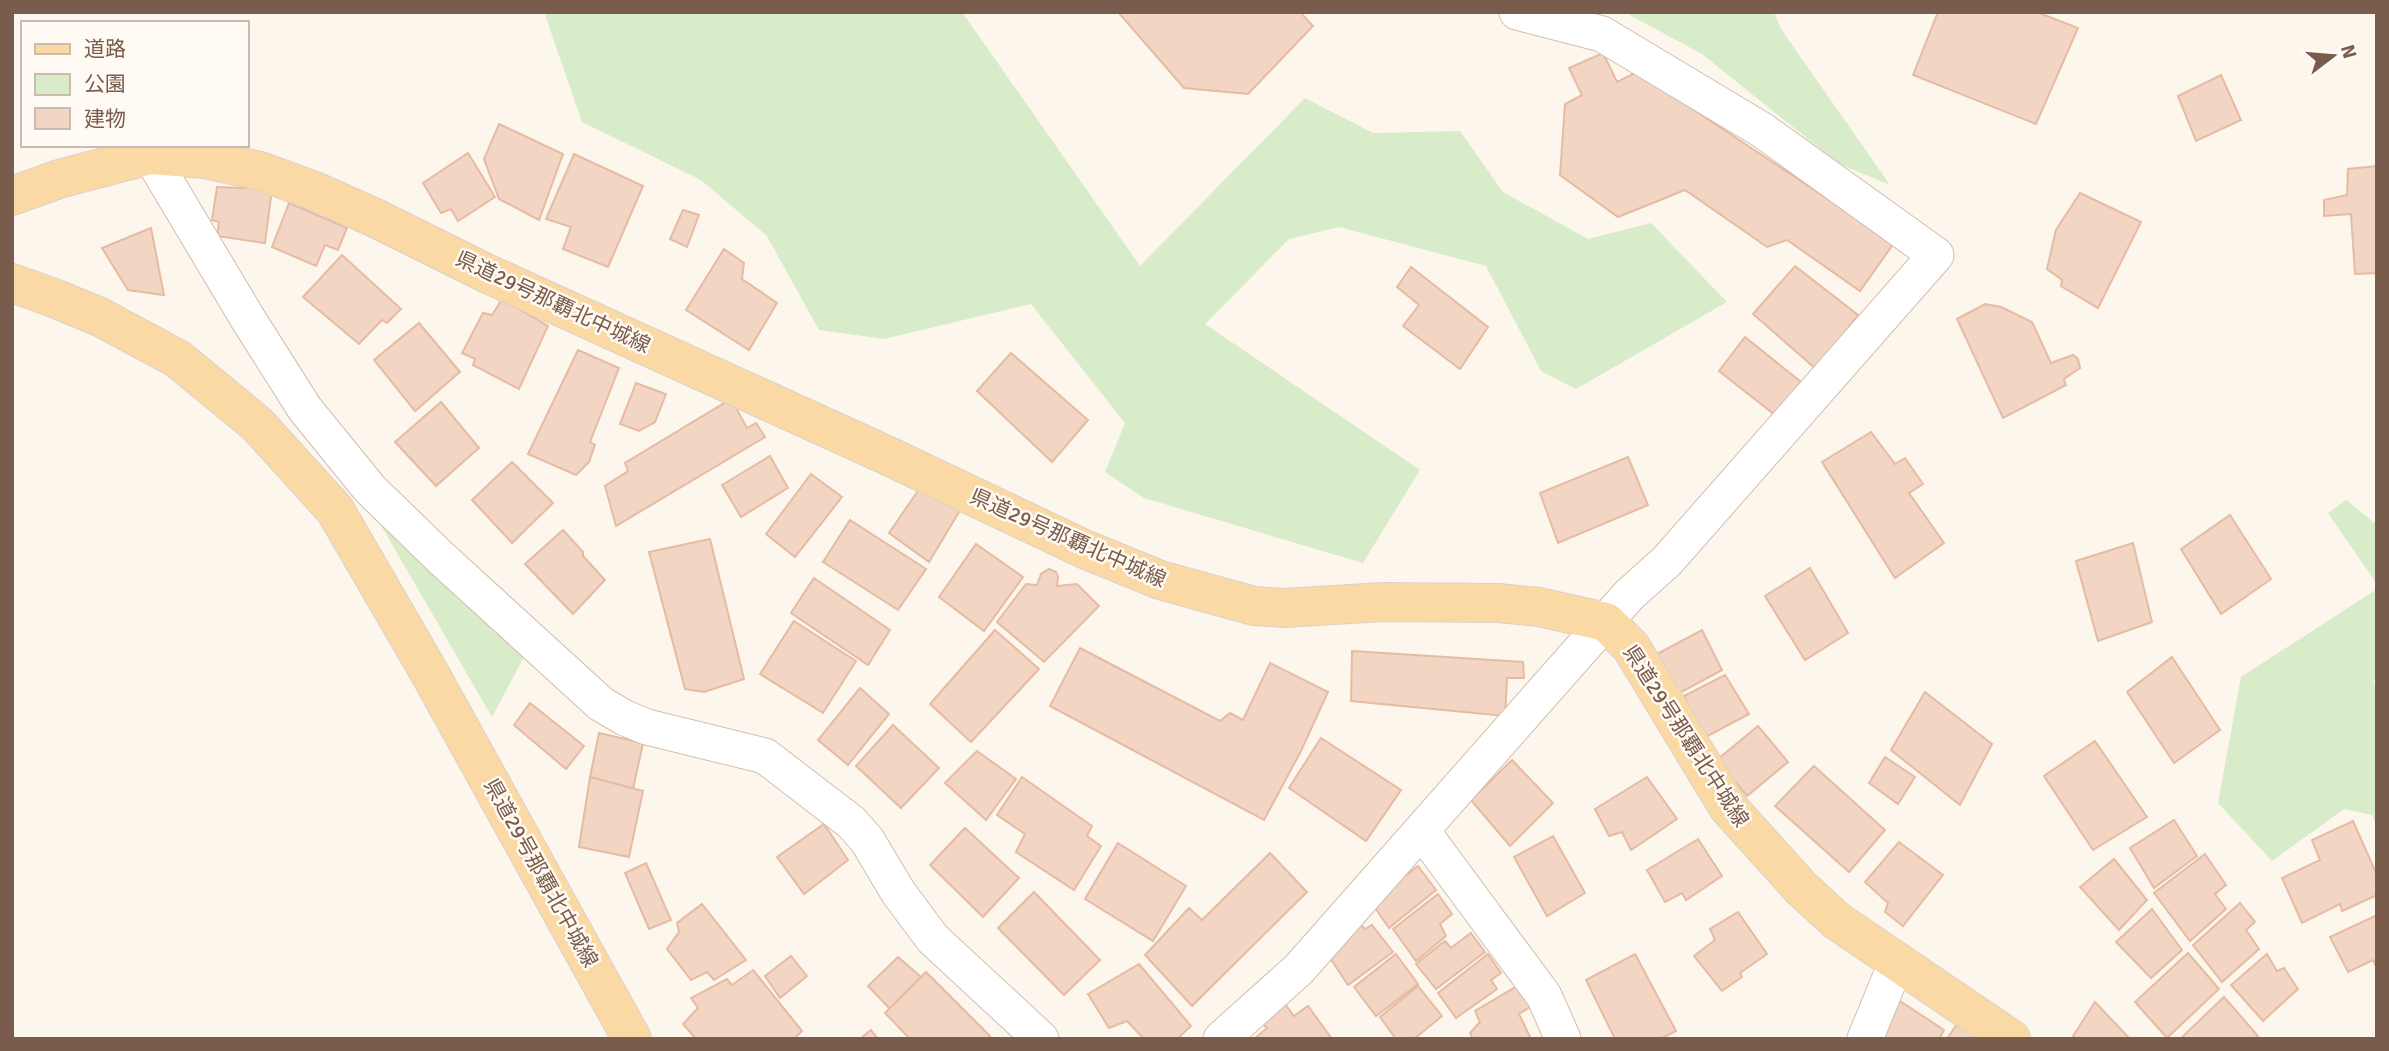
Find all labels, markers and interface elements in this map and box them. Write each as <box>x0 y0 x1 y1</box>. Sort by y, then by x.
legend <box>21 21 248 147</box>
north arrow <box>2298 21 2368 91</box>
text: 道路 <box>84 36 126 62</box>
text: N <box>2335 42 2362 61</box>
text: 公園 <box>84 71 126 97</box>
text: 建物 <box>84 106 126 132</box>
street label: 県道29号那覇北中城線 <box>452 245 654 359</box>
street label: 県道29号那覇北中城線 <box>966 483 1170 593</box>
street label: 県道29号那覇北中城線 <box>1617 640 1755 832</box>
street label: 県道29号那覇北中城線 <box>478 774 604 972</box>

